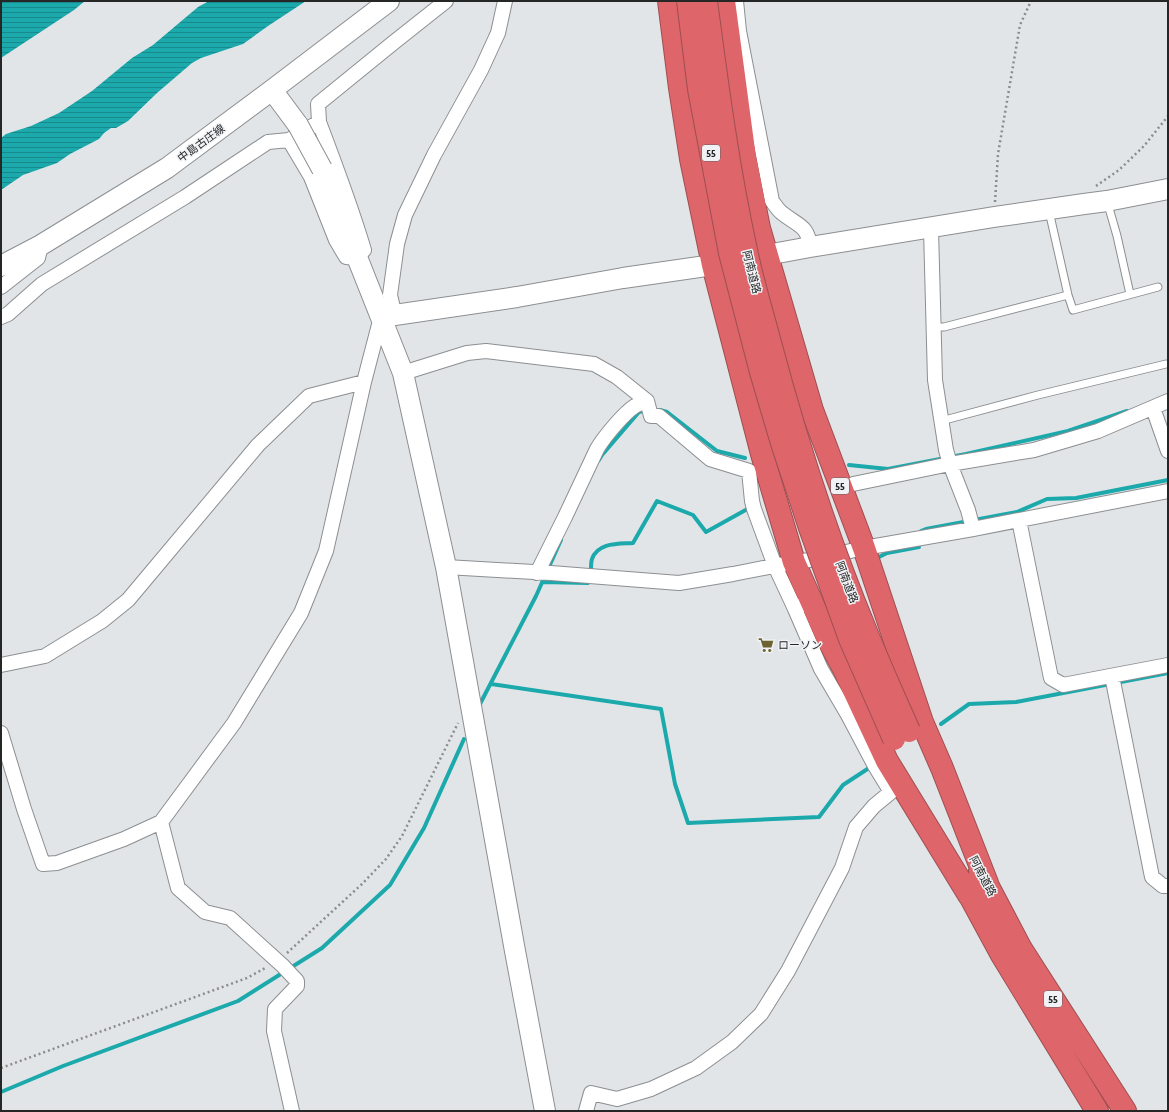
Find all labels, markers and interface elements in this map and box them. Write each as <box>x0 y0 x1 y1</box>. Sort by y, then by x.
street label: 中島古庄線 <box>175 122 227 164</box>
road number: 55 <box>702 145 720 161</box>
street label: 阿南道路 <box>741 249 763 295</box>
road number: 55 <box>831 478 849 494</box>
street label: 阿南道路 <box>834 559 860 605</box>
supermarket icon: ローソン <box>757 636 775 654</box>
place label: ローソン <box>778 639 822 651</box>
street label: 阿南道路 <box>967 854 999 898</box>
road number: 55 <box>1044 991 1062 1007</box>

